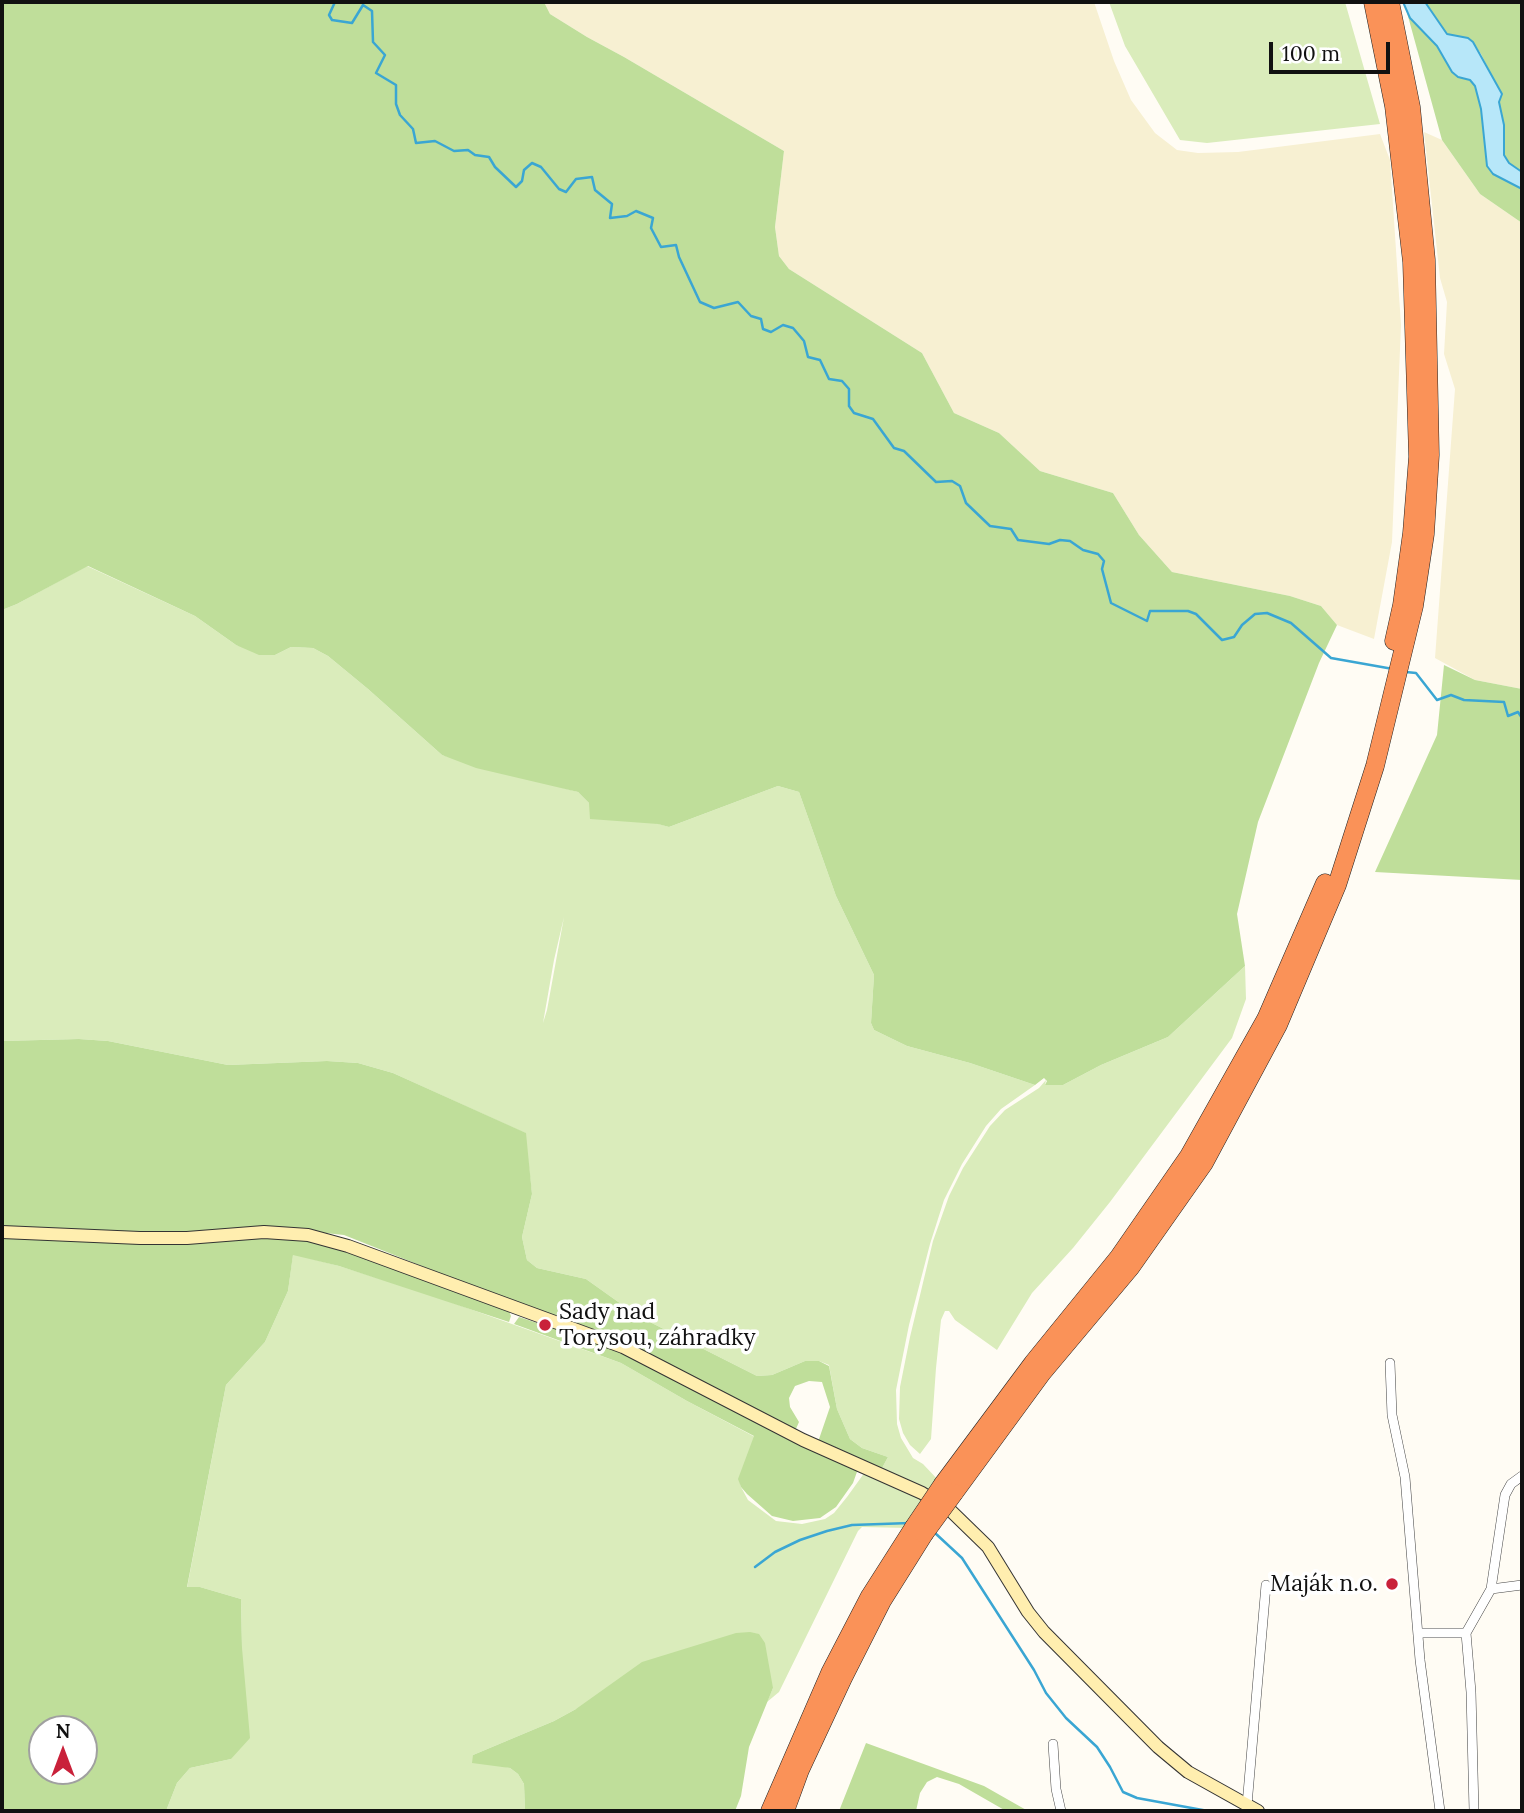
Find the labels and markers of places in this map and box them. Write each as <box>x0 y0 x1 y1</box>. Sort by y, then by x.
place label: Sady nad Torysou, záhradky <box>559 1298 756 1352</box>
marker: Sady nad Torysou, záhradky <box>537 1317 553 1333</box>
place label: Maják n.o. <box>1270 1570 1378 1598</box>
marker: Maják n.o. <box>1384 1576 1400 1592</box>

